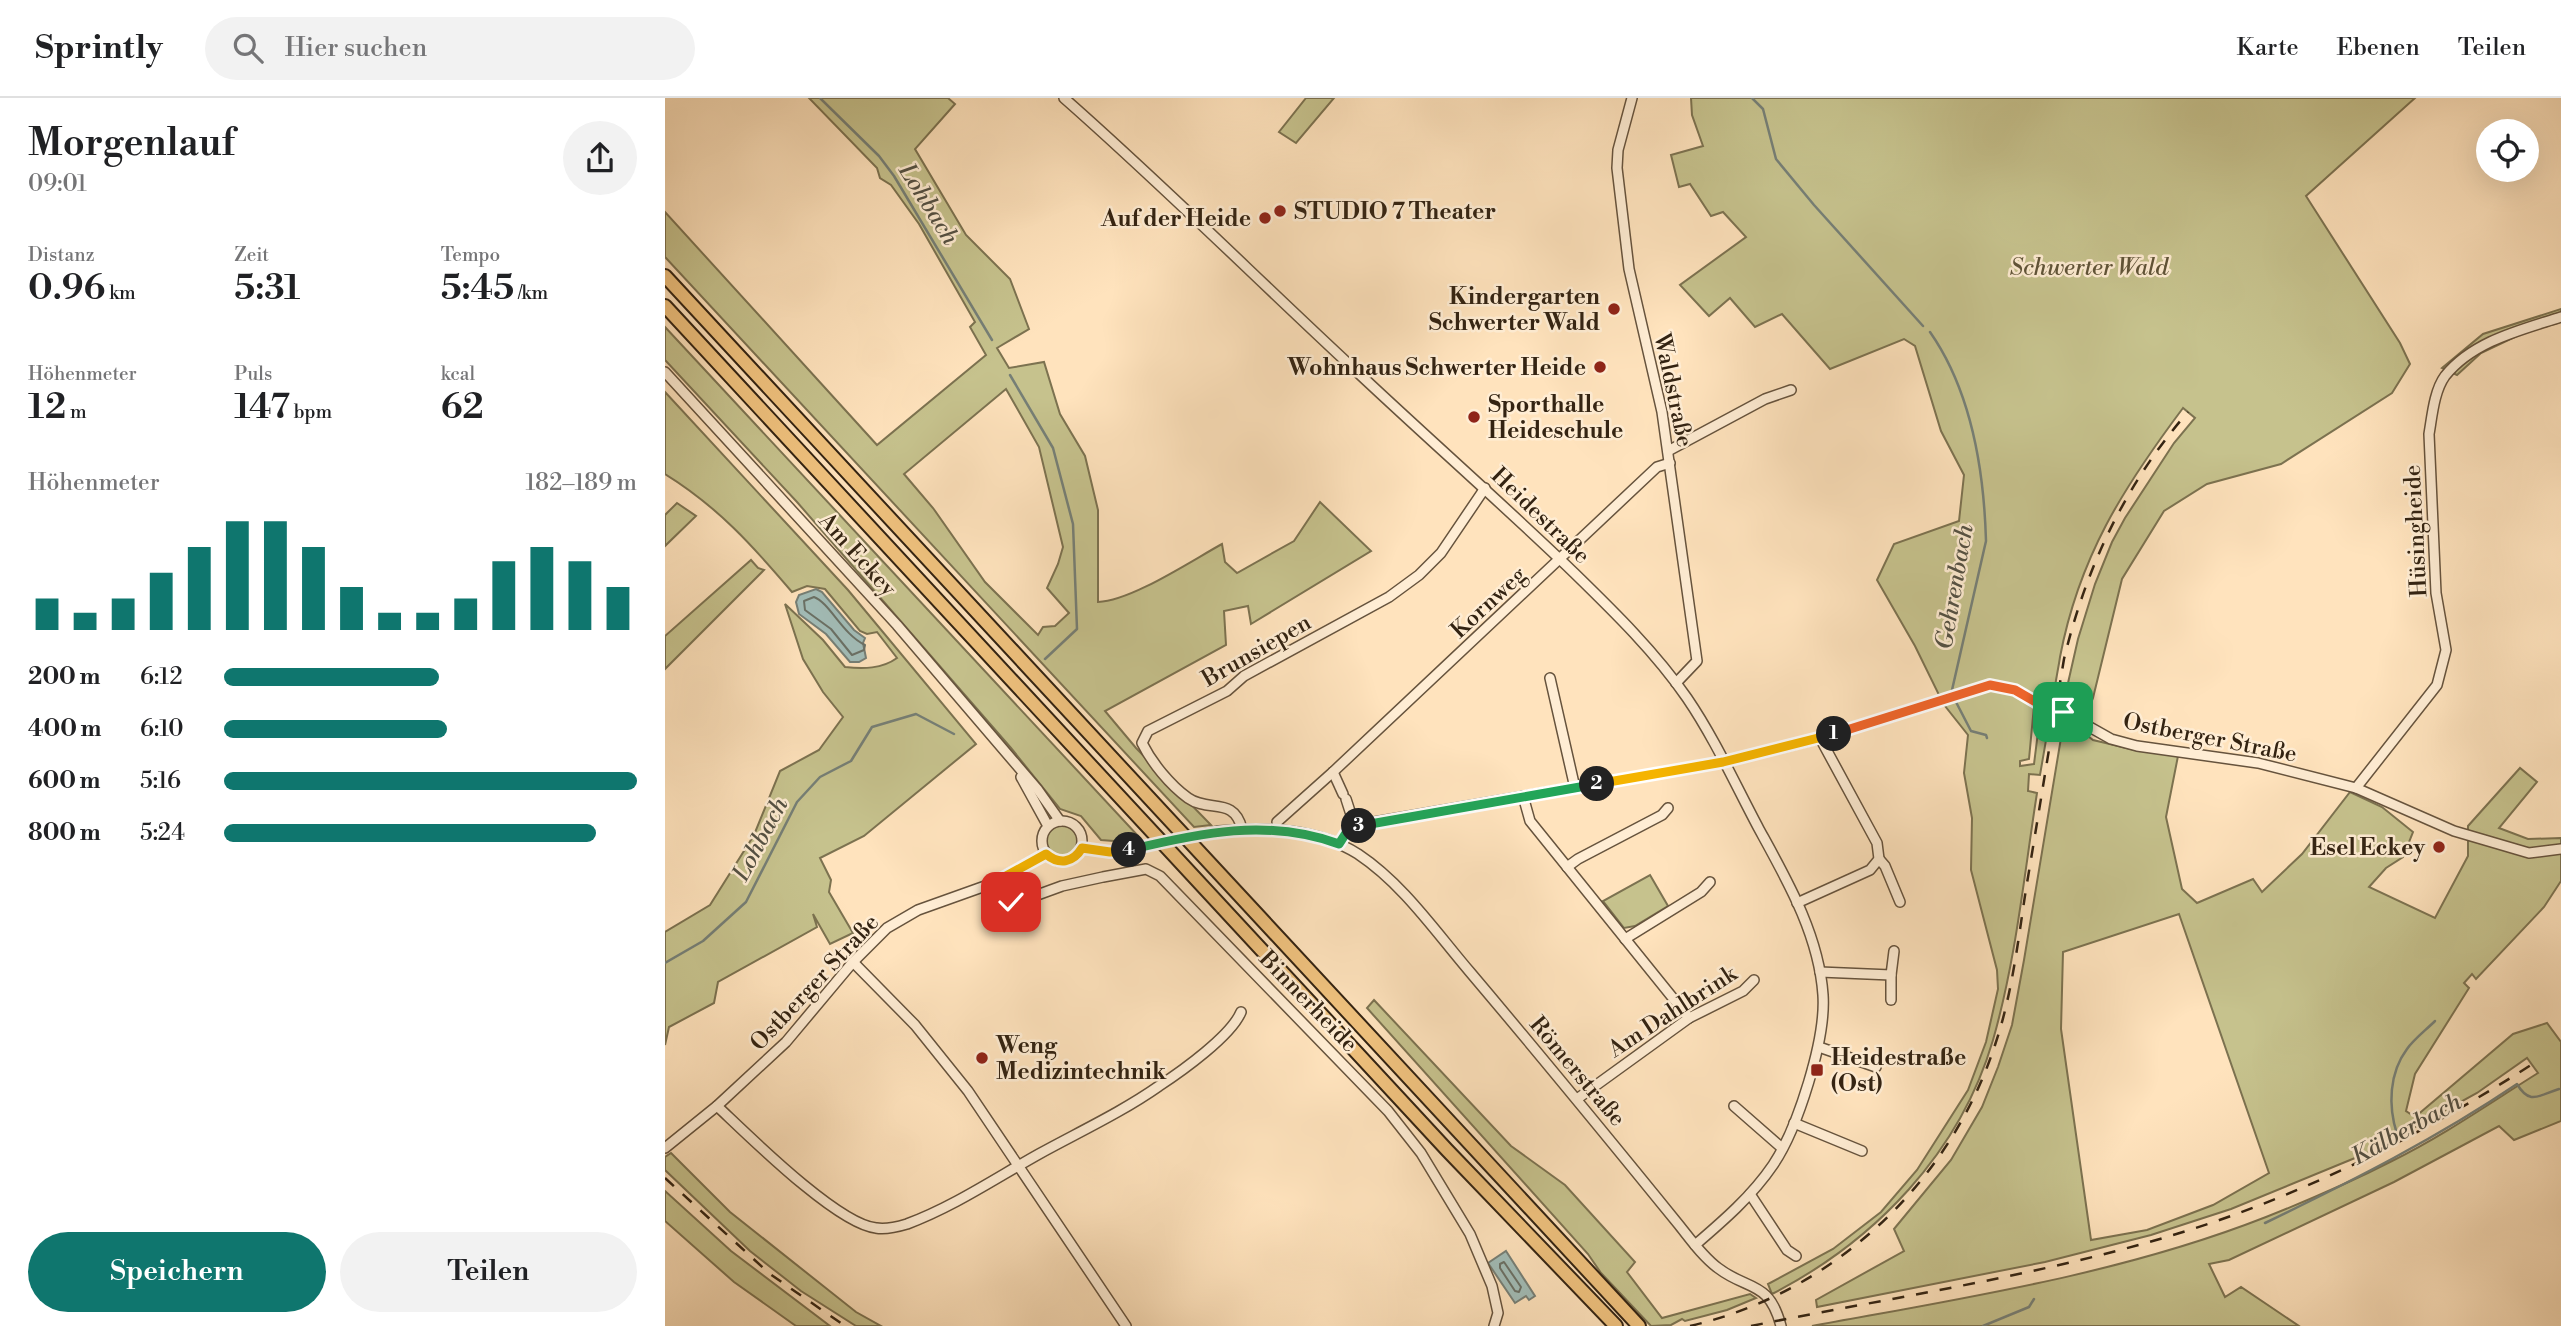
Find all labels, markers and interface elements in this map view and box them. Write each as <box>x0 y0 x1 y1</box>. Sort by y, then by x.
search box <box>205 17 695 80</box>
text: Sprintly <box>35 28 163 69</box>
icon: search <box>229 29 267 67</box>
text: Hier suchen <box>285 32 427 64</box>
text: Karte <box>2237 33 2299 63</box>
text: Ebenen <box>2337 33 2420 63</box>
text: Teilen <box>2458 33 2526 63</box>
map controls <box>2476 119 2539 182</box>
button: locate <box>2476 119 2539 182</box>
text: Morgenlauf <box>28 120 235 167</box>
button: share <box>563 121 637 195</box>
water label: Lohbach <box>891 157 965 251</box>
text: 09:01 <box>28 170 87 198</box>
place label: STUDIO 7 Theater <box>1294 198 1496 226</box>
marker: STUDIO 7 Theater <box>1272 203 1288 219</box>
place label: Auf der Heide <box>1100 205 1251 233</box>
marker: Auf der Heide <box>1257 210 1273 226</box>
text: Distanz <box>28 243 95 267</box>
text: Zeit <box>234 243 269 267</box>
text: Tempo <box>441 243 500 267</box>
park label: Schwerter Wald <box>2010 254 2169 282</box>
text: 0.96 <box>28 267 105 310</box>
text: 5:31 <box>234 267 300 310</box>
text: 5:45 <box>441 267 514 310</box>
text: km <box>105 281 136 305</box>
text: /km <box>514 281 548 305</box>
place label: Kindergarten Schwerter Wald <box>1429 283 1600 337</box>
marker: Kindergarten Schwerter Wald <box>1606 301 1622 317</box>
street label: Waldstraße <box>1647 330 1699 450</box>
place label: Wohnhaus Schwerter Heide <box>1286 354 1586 382</box>
marker: Wohnhaus Schwerter Heide <box>1592 359 1608 375</box>
text: Höhenmeter <box>28 362 137 386</box>
text: Puls <box>234 362 272 386</box>
text: kcal <box>441 362 475 386</box>
text: 12 <box>28 386 66 429</box>
text: 147 <box>234 386 290 429</box>
text: 62 <box>441 386 484 429</box>
place label: Sporthalle Heideschule <box>1488 391 1623 445</box>
text: m <box>66 400 87 424</box>
text: bpm <box>290 400 332 424</box>
marker: Sporthalle Heideschule <box>1466 409 1482 425</box>
street label: Heidestraße <box>1485 462 1596 570</box>
street label: Hüsingheide <box>2399 464 2433 598</box>
text: Höhenmeter <box>28 469 160 497</box>
text: 182–189 m <box>526 469 637 497</box>
street label: Am Eckey <box>812 506 903 603</box>
water label: Gehrenbach <box>1929 522 1981 652</box>
street label: Kornweg <box>1445 561 1532 645</box>
street label: Brunsiepen <box>1196 608 1316 694</box>
text: 200 m <box>28 663 100 691</box>
text: 6:12 <box>140 663 183 691</box>
pin <box>2033 682 2093 742</box>
icon: arrive <box>2044 693 2082 731</box>
street label: Ostberger Straße <box>2121 707 2299 769</box>
text: 400 m <box>28 715 101 743</box>
text: 6:10 <box>140 715 184 743</box>
pin: 1 <box>1817 716 1851 752</box>
text: 1 <box>1829 721 1838 745</box>
pin: 2 <box>1579 766 1615 802</box>
text: 600 m <box>28 767 101 795</box>
text: 5:16 <box>140 767 181 795</box>
text: 2 <box>1591 771 1602 795</box>
water label: Lohbach <box>726 792 796 887</box>
pin: 3 <box>1341 808 1377 844</box>
text: 3 <box>1353 813 1364 837</box>
text: 800 m <box>28 819 101 847</box>
text: 5:24 <box>140 819 185 847</box>
pin: 4 <box>1112 832 1147 868</box>
place label: Esel Eckey <box>2310 834 2425 862</box>
text: 4 <box>1122 837 1135 861</box>
marker: Esel Eckey <box>2431 839 2447 855</box>
pin <box>981 872 1041 932</box>
icon: check <box>992 883 1030 921</box>
street label: Ostberger Straße <box>744 909 885 1057</box>
street label: Binnerheide <box>1252 945 1363 1058</box>
street label: Am Dahlbrink <box>1602 959 1743 1064</box>
street label: Römerstraße <box>1523 1011 1631 1132</box>
place label: Weng Medizintechnik <box>995 1032 1167 1086</box>
place label: Heidestraße (Ost) <box>1831 1044 1966 1098</box>
marker: Weng Medizintechnik <box>974 1050 990 1066</box>
marker: Heidestraße (Ost) <box>1809 1062 1825 1078</box>
water label: Kälberbach <box>2346 1087 2468 1173</box>
button: Speichern <box>28 1232 326 1312</box>
button: Teilen <box>340 1232 637 1312</box>

